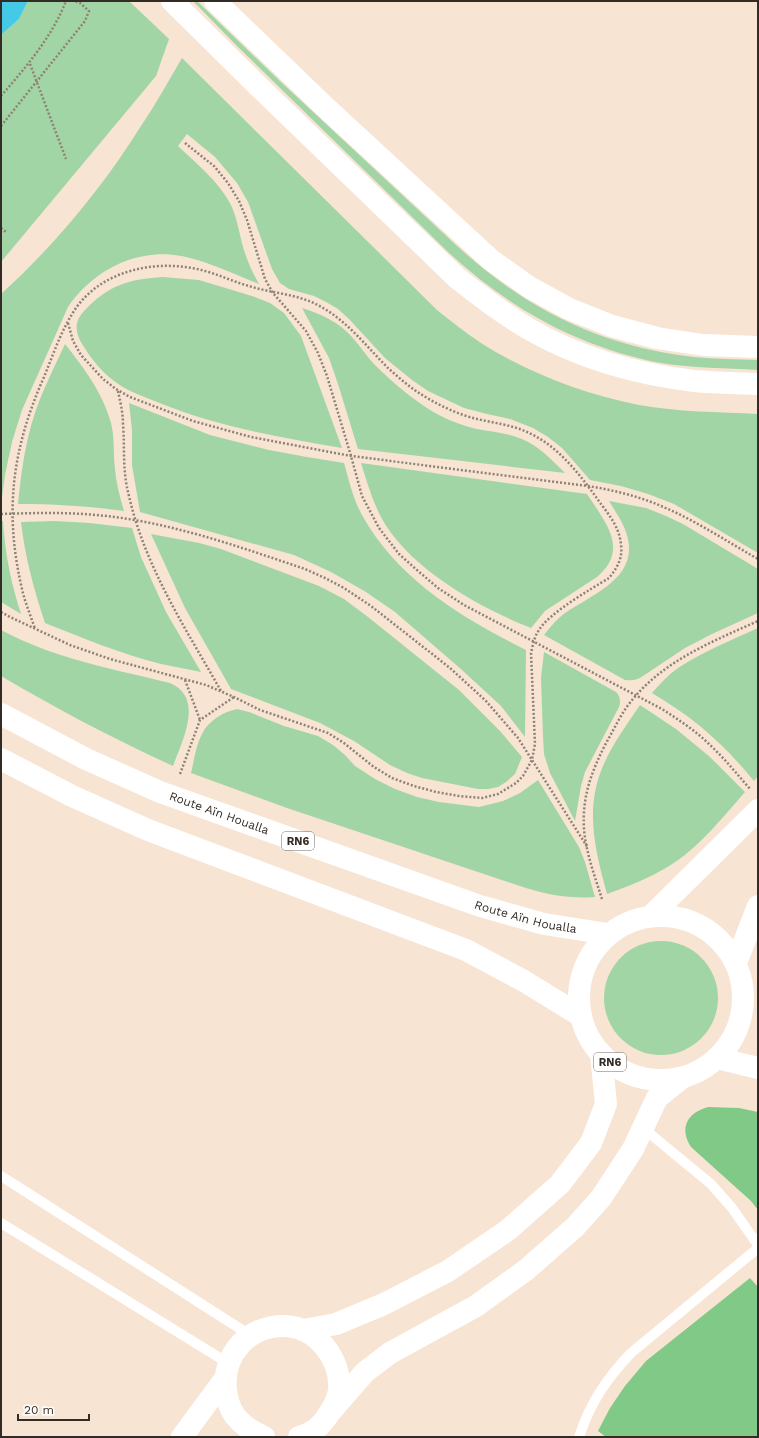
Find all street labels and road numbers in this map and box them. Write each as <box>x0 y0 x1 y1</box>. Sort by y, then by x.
street label: Route Aïn Houalla <box>167 789 271 837</box>
road number: RN6 <box>282 832 314 850</box>
street label: Route Aïn Houalla <box>473 898 578 936</box>
road number: RN6 <box>594 1053 626 1071</box>

